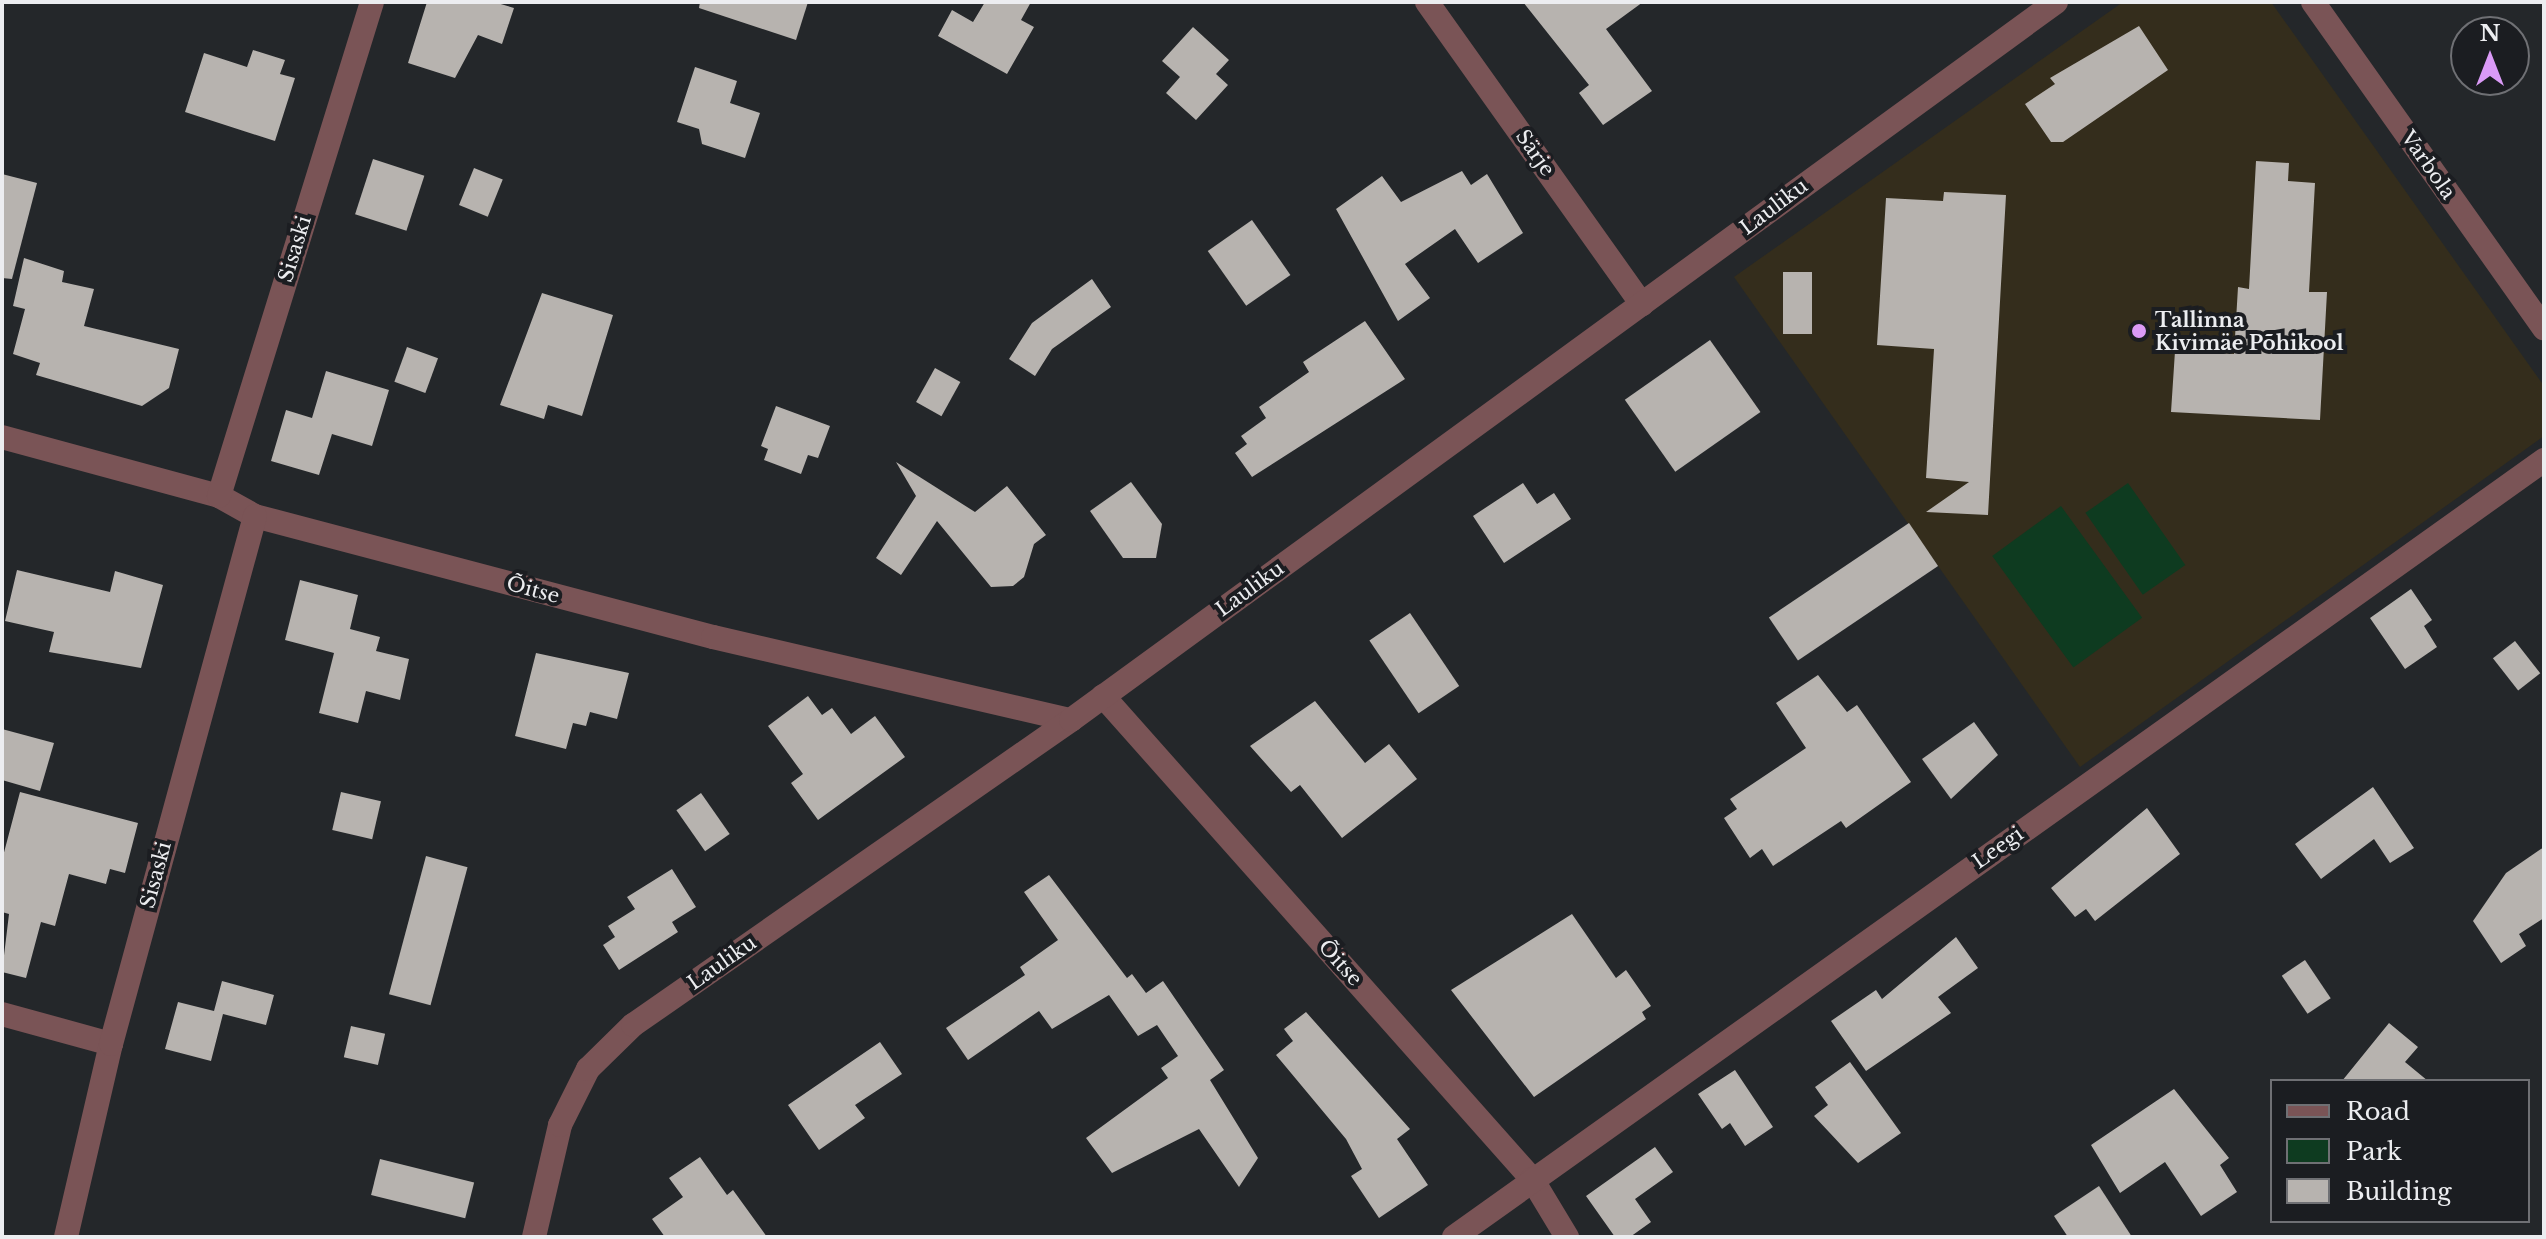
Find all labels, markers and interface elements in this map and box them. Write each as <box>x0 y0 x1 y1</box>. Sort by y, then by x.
north arrow <box>2450 16 2530 96</box>
text: N <box>2480 20 2500 47</box>
street label: Särje <box>1511 125 1559 181</box>
street label: Varbola <box>2396 126 2460 204</box>
street label: Lauliku <box>1736 174 1812 240</box>
street label: Sisaski <box>274 213 316 285</box>
place label: Tallinna Kivimäe Põhikool <box>2155 308 2344 355</box>
marker: Tallinna Kivimäe Põhikool <box>2130 322 2148 340</box>
street label: Lauliku <box>1211 556 1289 622</box>
street label: Õitse <box>504 571 562 609</box>
street label: Leegi <box>1968 822 2028 874</box>
street label: Sisaski <box>136 839 176 911</box>
street label: Lauliku <box>683 931 761 995</box>
street label: Õitse <box>1313 935 1367 991</box>
legend <box>2270 1079 2530 1223</box>
text: Road <box>2346 1097 2410 1126</box>
text: Park <box>2346 1137 2402 1166</box>
text: Building <box>2346 1177 2452 1206</box>

